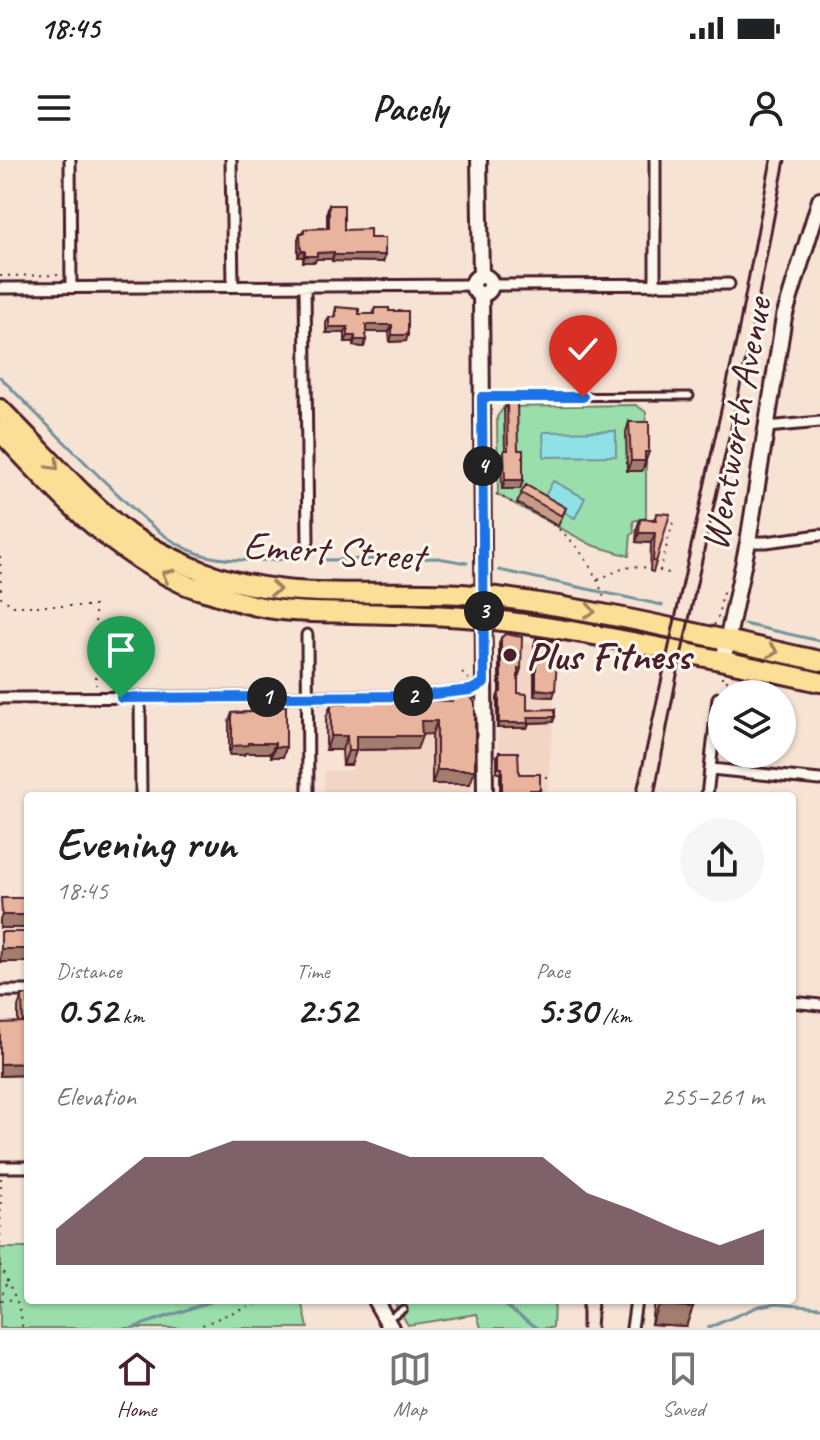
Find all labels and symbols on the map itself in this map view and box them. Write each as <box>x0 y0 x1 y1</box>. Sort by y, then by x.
street label: Wentworth Avenue <box>689 291 783 554</box>
pin <box>549 315 617 397</box>
pin: 4 <box>463 446 503 486</box>
one-way arrow <box>45 456 59 470</box>
street label: Emert Street <box>242 520 432 583</box>
one-way arrow <box>160 570 175 585</box>
one-way arrow <box>269 580 282 597</box>
pin: 3 <box>464 591 504 631</box>
one-way arrow <box>583 602 596 619</box>
pin <box>87 616 155 698</box>
place label: Plus Fitness <box>526 631 695 681</box>
one-way arrow <box>766 642 780 659</box>
marker: Plus Fitness <box>501 646 519 664</box>
pin: 2 <box>393 676 433 716</box>
pin: 1 <box>247 677 287 717</box>

